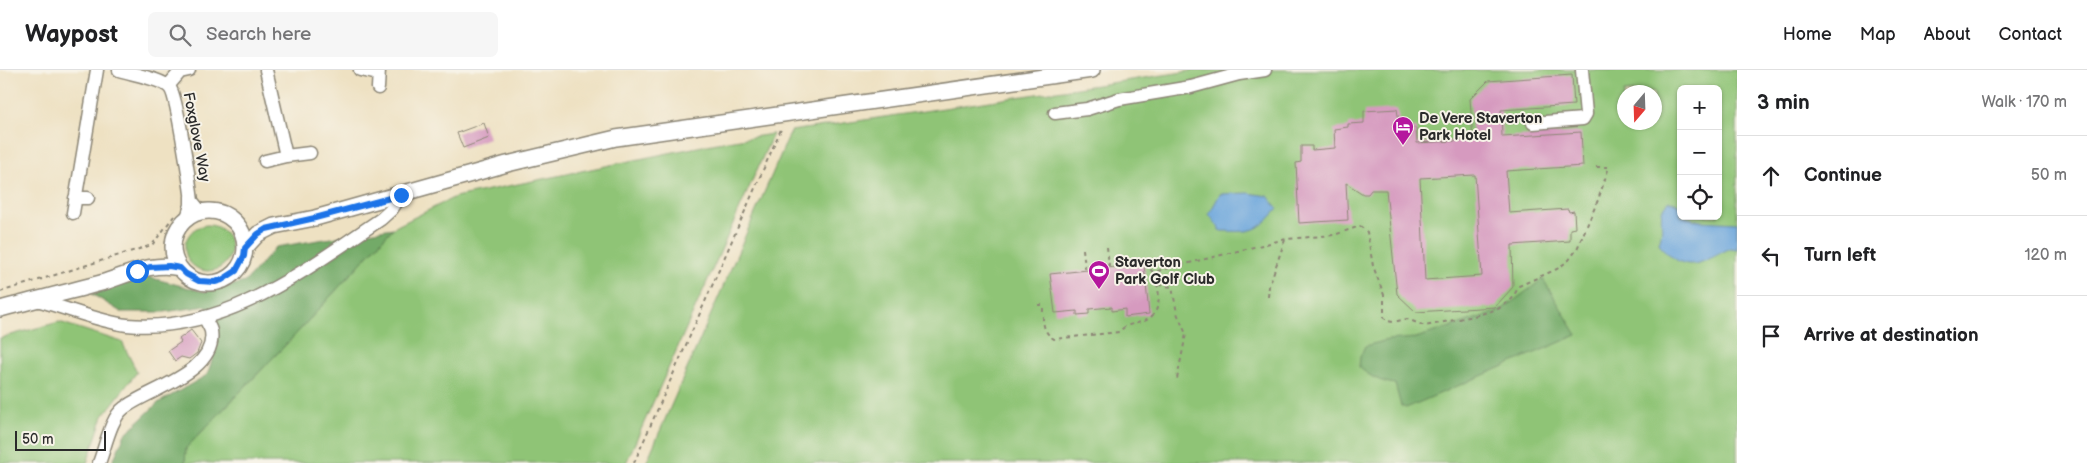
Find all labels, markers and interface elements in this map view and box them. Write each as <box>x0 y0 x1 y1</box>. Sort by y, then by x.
search box <box>148 12 498 57</box>
text: Waypost <box>25 20 118 49</box>
icon: search <box>166 21 194 49</box>
text: Search here <box>206 23 311 46</box>
text: Home <box>1783 24 1832 45</box>
text: Map <box>1860 24 1896 45</box>
text: About <box>1924 24 1971 45</box>
text: Contact <box>1999 24 2062 45</box>
north arrow <box>1617 85 1662 130</box>
map controls <box>1677 85 1722 220</box>
button: + <box>1677 85 1722 130</box>
text: 3 min <box>1757 90 1810 115</box>
street label: Foxglove Way <box>179 91 215 184</box>
text: Walk · 170 m <box>1981 93 2067 112</box>
place label: De Vere Staverton Park Hotel <box>1419 109 1542 145</box>
hotel icon: De Vere Staverton Park Hotel <box>1391 115 1415 146</box>
button: − <box>1677 130 1722 175</box>
icon: ahead <box>1757 162 1785 190</box>
text: Continue <box>1804 164 1882 187</box>
text: 50 m <box>2031 166 2067 185</box>
button: locate <box>1677 175 1722 220</box>
route end <box>390 184 413 207</box>
icon: left <box>1757 242 1785 270</box>
text: Turn left <box>1804 244 1876 267</box>
text: 120 m <box>2024 246 2067 265</box>
place label: Staverton Park Golf Club <box>1115 253 1215 289</box>
sports icon: Staverton Park Golf Club <box>1087 259 1111 290</box>
route start <box>126 260 149 283</box>
icon: arrive <box>1757 322 1785 350</box>
text: Arrive at destination <box>1804 324 1979 347</box>
scale bar <box>15 428 106 451</box>
text: 50 m <box>22 431 54 448</box>

